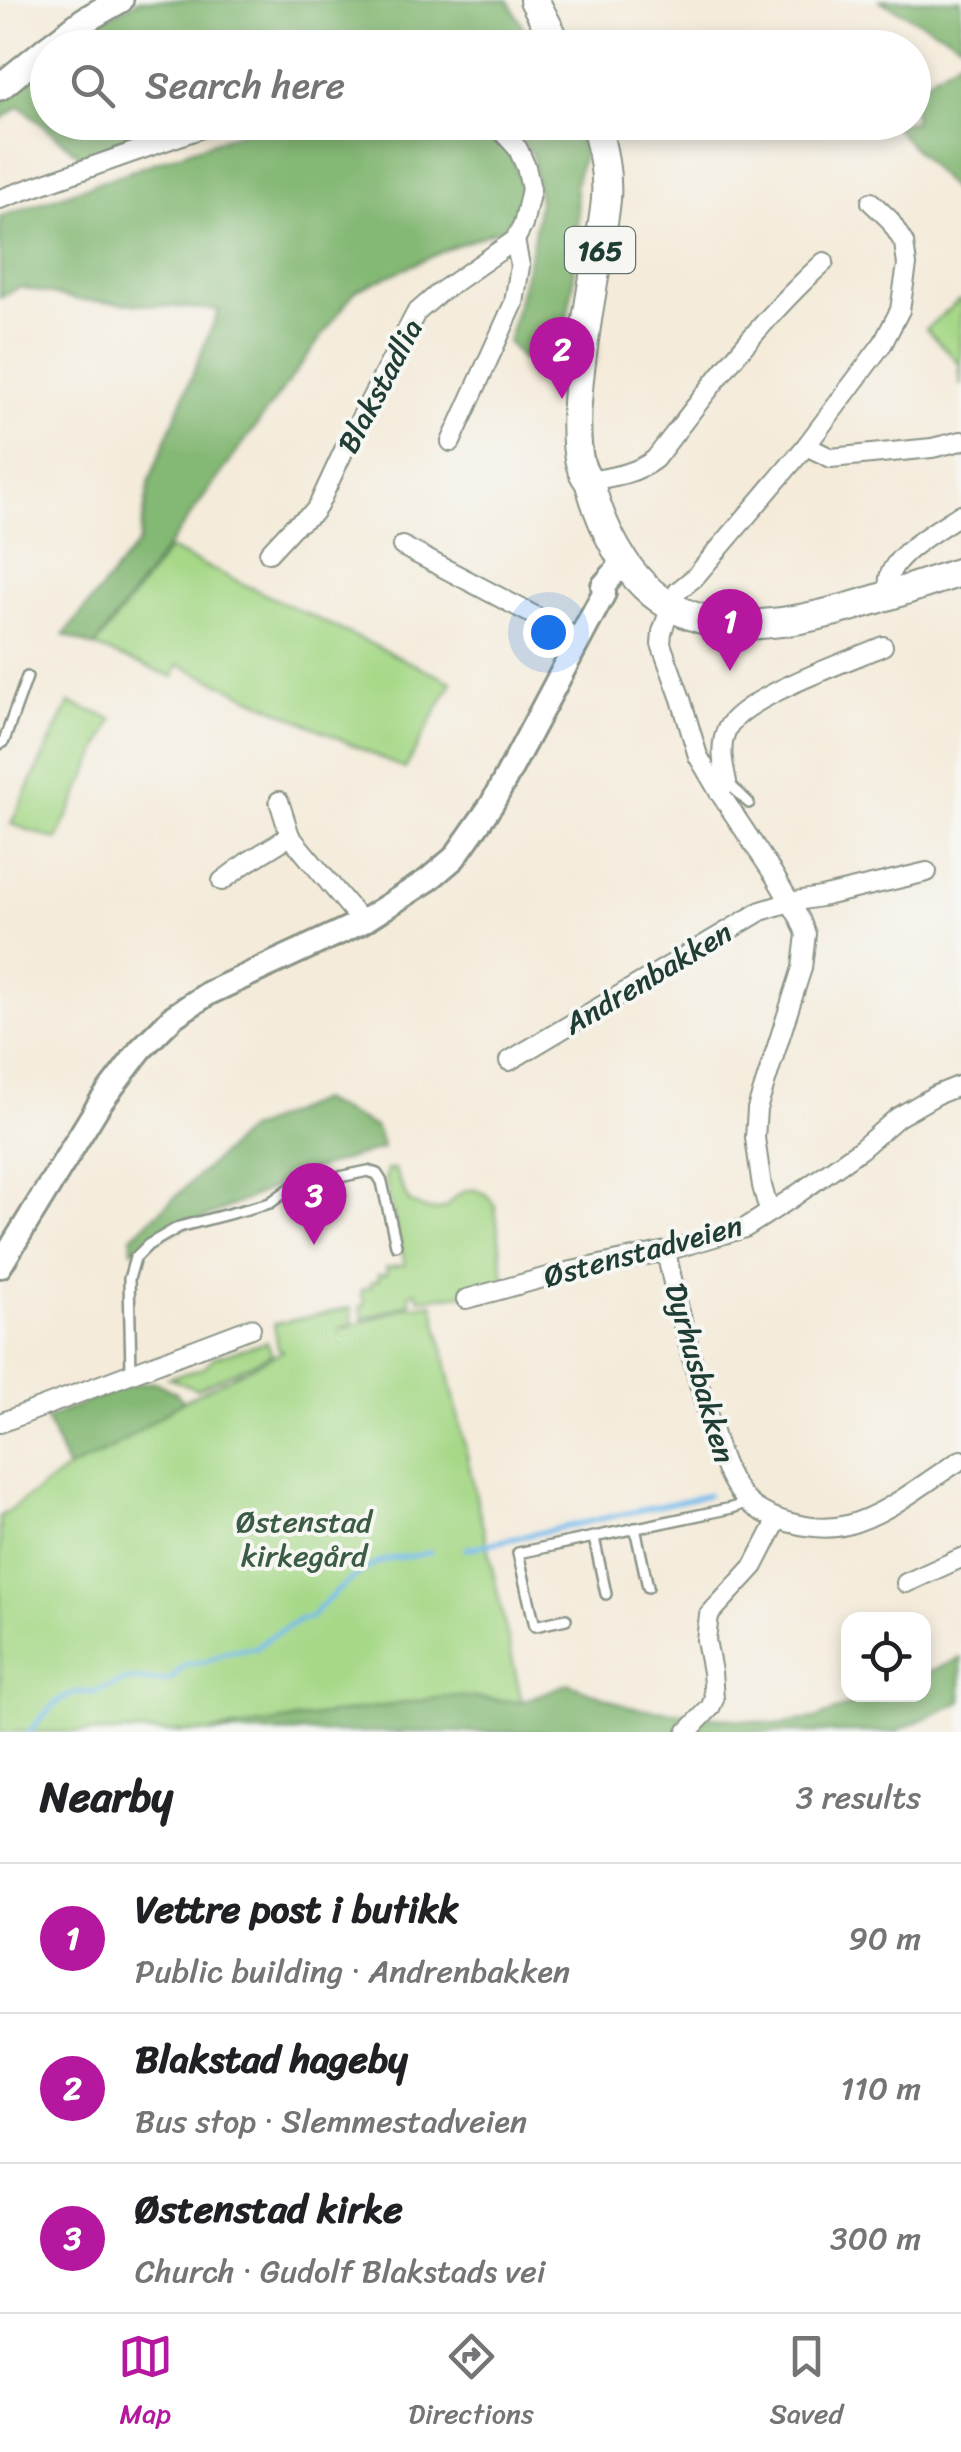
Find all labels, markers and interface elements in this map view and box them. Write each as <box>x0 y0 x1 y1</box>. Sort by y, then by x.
search box <box>30 30 931 140</box>
text: Search here <box>145 52 345 119</box>
icon: search <box>65 58 120 113</box>
road number: 165 <box>565 227 635 273</box>
street label: Blakstadlia <box>322 309 438 463</box>
pin: 2 <box>530 316 594 399</box>
pin: 1 <box>698 588 762 671</box>
your location <box>523 607 574 658</box>
street label: Andrenbakken <box>552 906 743 1050</box>
pin: 3 <box>282 1162 346 1245</box>
street label: Østenstadveien <box>537 1199 749 1303</box>
street label: Dyrhusbakken <box>649 1277 751 1469</box>
park label: Østenstad kirkegård <box>236 1495 374 1583</box>
map controls <box>841 1612 931 1702</box>
button: locate <box>841 1612 931 1702</box>
text: Nearby <box>40 1760 173 1834</box>
text: 3 results <box>796 1769 921 1826</box>
text: Vettre post i butikk <box>135 1876 459 1943</box>
text: 1 <box>66 1910 79 1967</box>
text: 90 m <box>848 1910 921 1967</box>
text: Public building · Andrenbakken <box>135 1943 570 2000</box>
text: Blakstad hageby <box>135 2026 408 2093</box>
text: 2 <box>63 2060 82 2117</box>
text: 110 m <box>840 2060 921 2117</box>
text: Bus stop · Slemmestadveien <box>135 2093 527 2150</box>
text: Østenstad kirke <box>135 2176 403 2243</box>
text: 3 <box>64 2210 81 2267</box>
text: 300 m <box>830 2210 921 2267</box>
text: Church · Gudolf Blakstads vei <box>135 2243 546 2300</box>
tab: Map <box>118 2329 173 2438</box>
tab: Directions <box>408 2329 534 2438</box>
tab: Saved <box>769 2329 843 2438</box>

